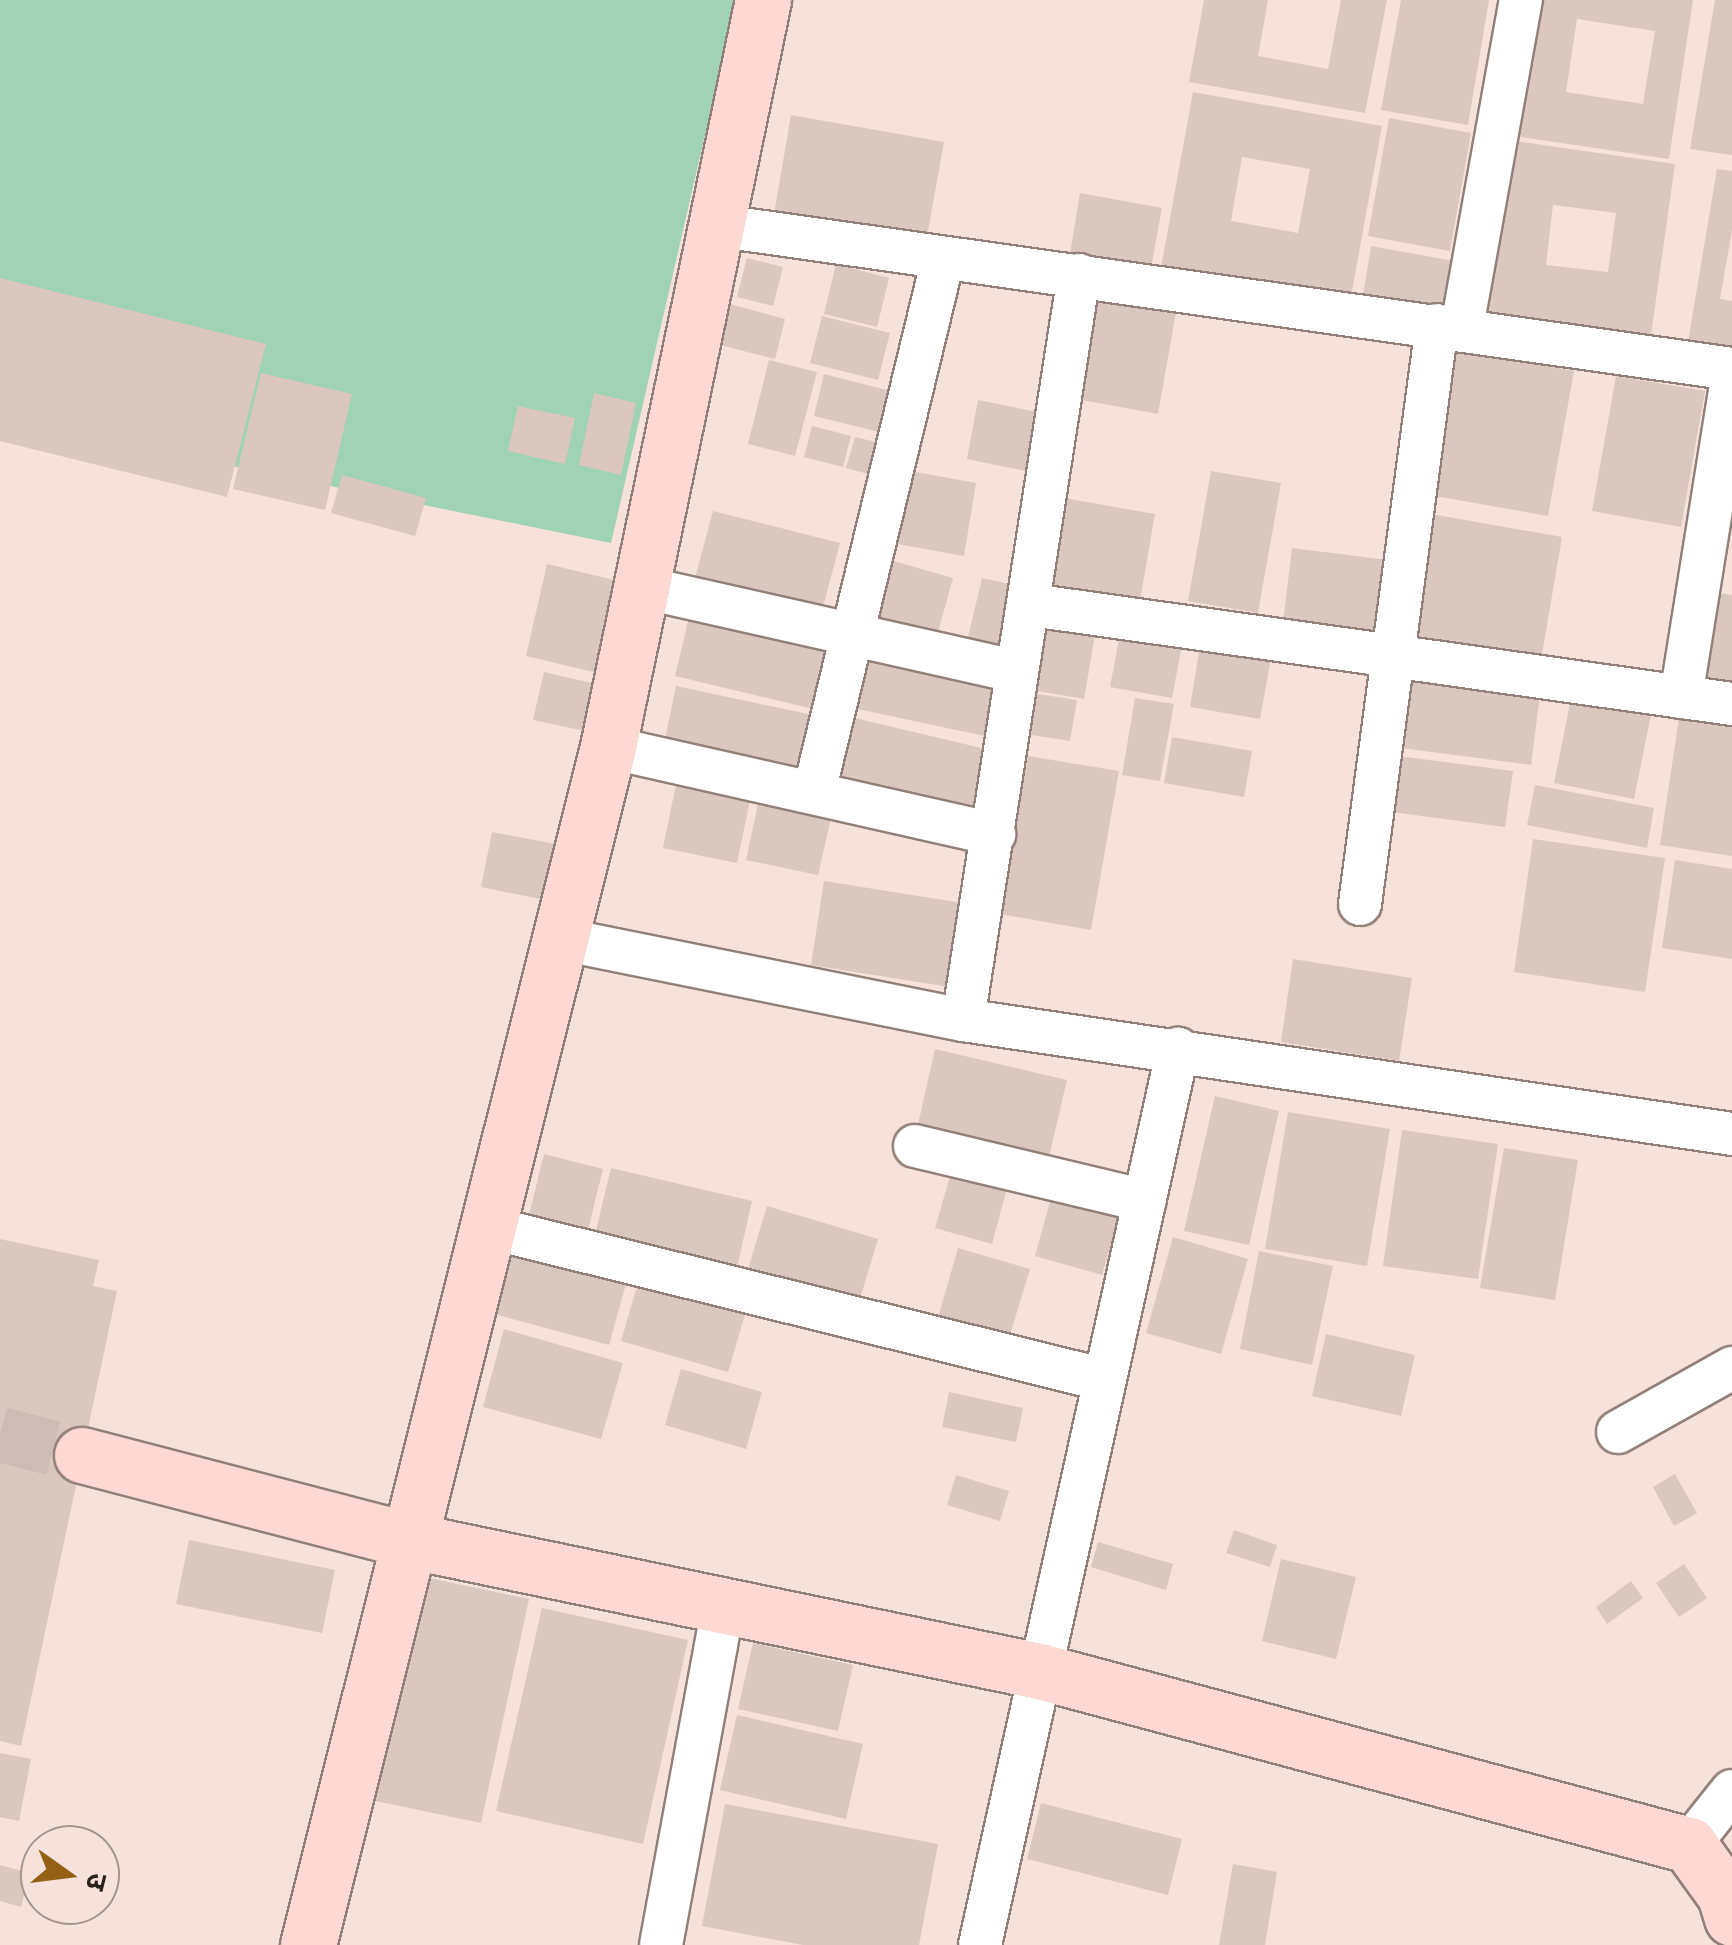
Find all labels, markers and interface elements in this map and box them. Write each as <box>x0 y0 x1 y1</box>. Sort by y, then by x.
north arrow <box>20 1825 120 1925</box>
text: उ <box>80 1870 116 1894</box>

